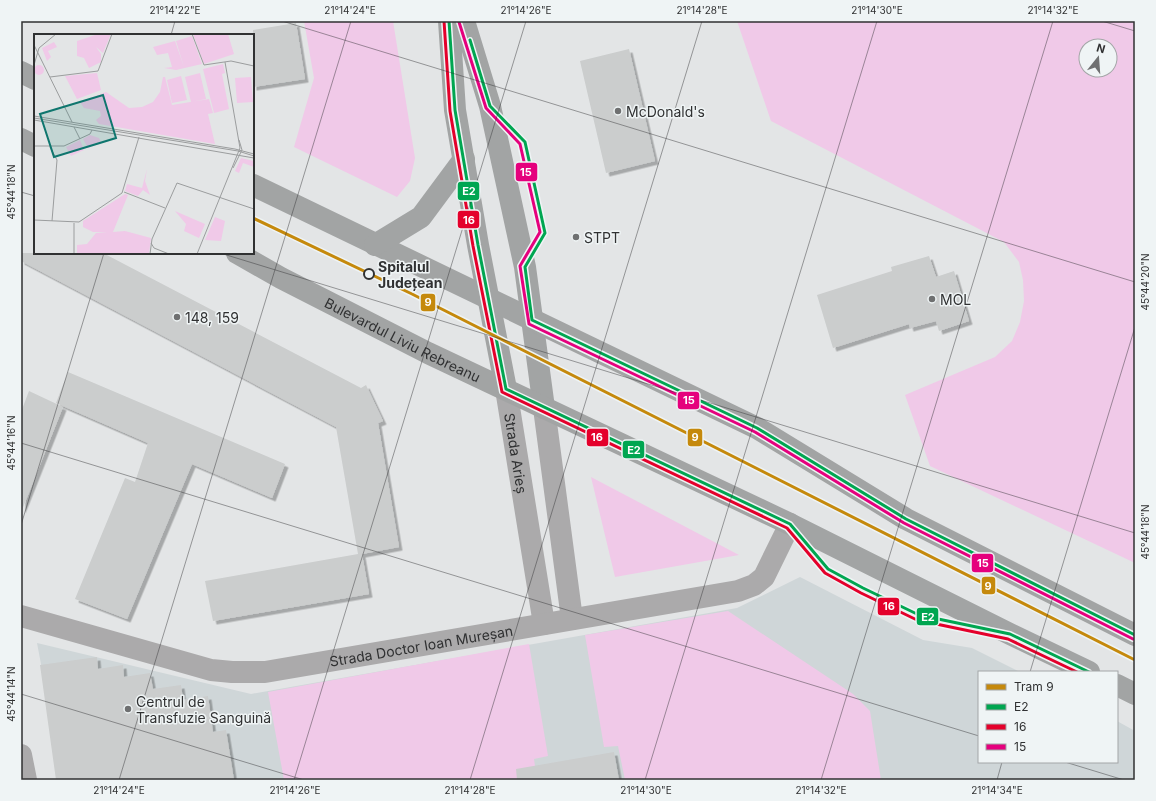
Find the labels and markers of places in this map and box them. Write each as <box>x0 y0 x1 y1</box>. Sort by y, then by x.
place label: McDonald's <box>626 103 705 120</box>
marker: McDonald's <box>613 106 623 116</box>
place label: STPT <box>584 229 620 246</box>
marker: STPT <box>571 232 581 242</box>
place label: Spitalul Județean <box>378 258 442 291</box>
marker: Spitalul Județean <box>363 268 375 280</box>
place label: MOL <box>940 291 971 308</box>
marker: MOL <box>927 294 937 304</box>
place label: 148, 159 <box>185 309 239 326</box>
marker: 148, 159 <box>172 312 182 322</box>
place label: Centrul de Transfuzie Sanguină <box>136 693 271 726</box>
marker: Centrul de Transfuzie Sanguină <box>123 704 133 714</box>

